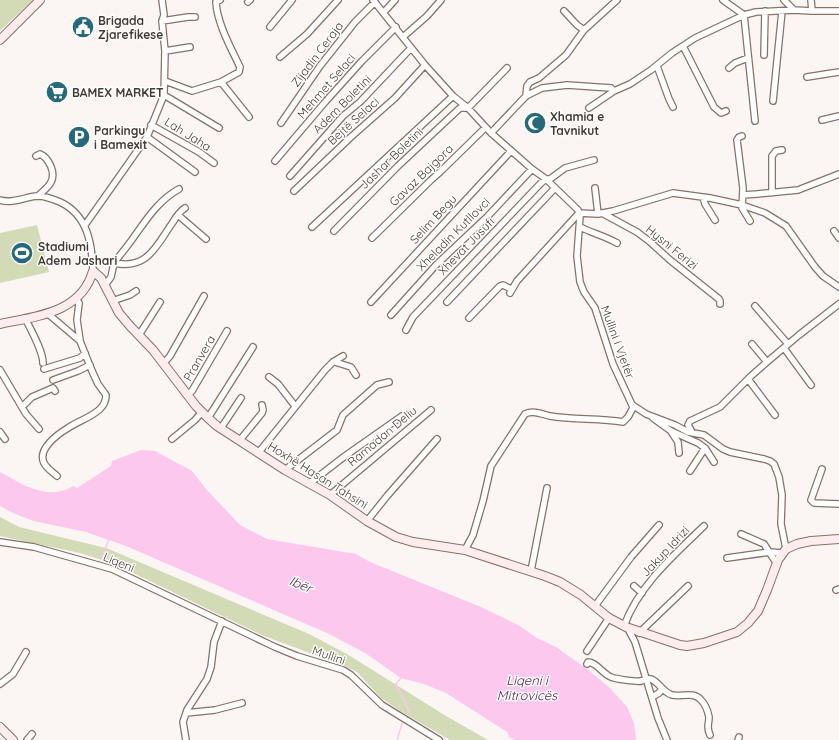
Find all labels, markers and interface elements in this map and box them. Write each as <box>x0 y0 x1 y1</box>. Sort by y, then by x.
place label: Brigada Zjarefikese <box>98 13 163 42</box>
public building icon: Brigada Zjarefikese <box>70 14 96 40</box>
street label: Zijadin Ceraja <box>288 18 346 90</box>
street label: Mehmet Selaci <box>294 51 358 121</box>
street label: Adem Boletini <box>310 72 374 136</box>
supermarket icon: BAMEX MARKET <box>44 79 70 105</box>
place label: BAMEX MARKET <box>72 85 164 100</box>
street label: Bejtë Selaci <box>324 94 382 148</box>
place label: Xhamia e Tavnikut <box>550 109 604 138</box>
mosque icon: Xhamia e Tavnikut <box>522 110 548 136</box>
street label: Lah Jaha <box>162 114 214 154</box>
place label: Parkingu i Bamexit <box>94 123 147 152</box>
parking icon: Parkingu i Bamexit <box>66 124 92 150</box>
street label: Jashar Boletini <box>356 124 426 192</box>
street label: Gavaz Bajgora <box>386 141 456 209</box>
street label: Selim Begu <box>406 191 460 247</box>
street label: Xheladin Kutllovci <box>413 194 493 274</box>
street label: Xhevat Jusufi <box>435 214 497 278</box>
street label: Hysni Ferizi <box>643 221 701 273</box>
place label: Stadiumi Adem Jashari <box>38 239 117 268</box>
sports icon: Stadiumi Adem Jashari <box>9 240 35 266</box>
street label: Mullini i Vjetër <box>598 303 638 381</box>
street label: Pranvera <box>180 332 218 384</box>
street label: Ramadan Deliu <box>344 403 420 469</box>
street label: Hoxhë Hasan Tahsini <box>265 438 371 512</box>
street label: Jakup Idrizi <box>638 523 692 579</box>
street label: Liqeni <box>101 549 137 575</box>
water label: Ibër <box>287 572 317 597</box>
street label: Mullini <box>310 642 348 668</box>
water label: Liqeni i Mitrovicës <box>497 672 558 703</box>

